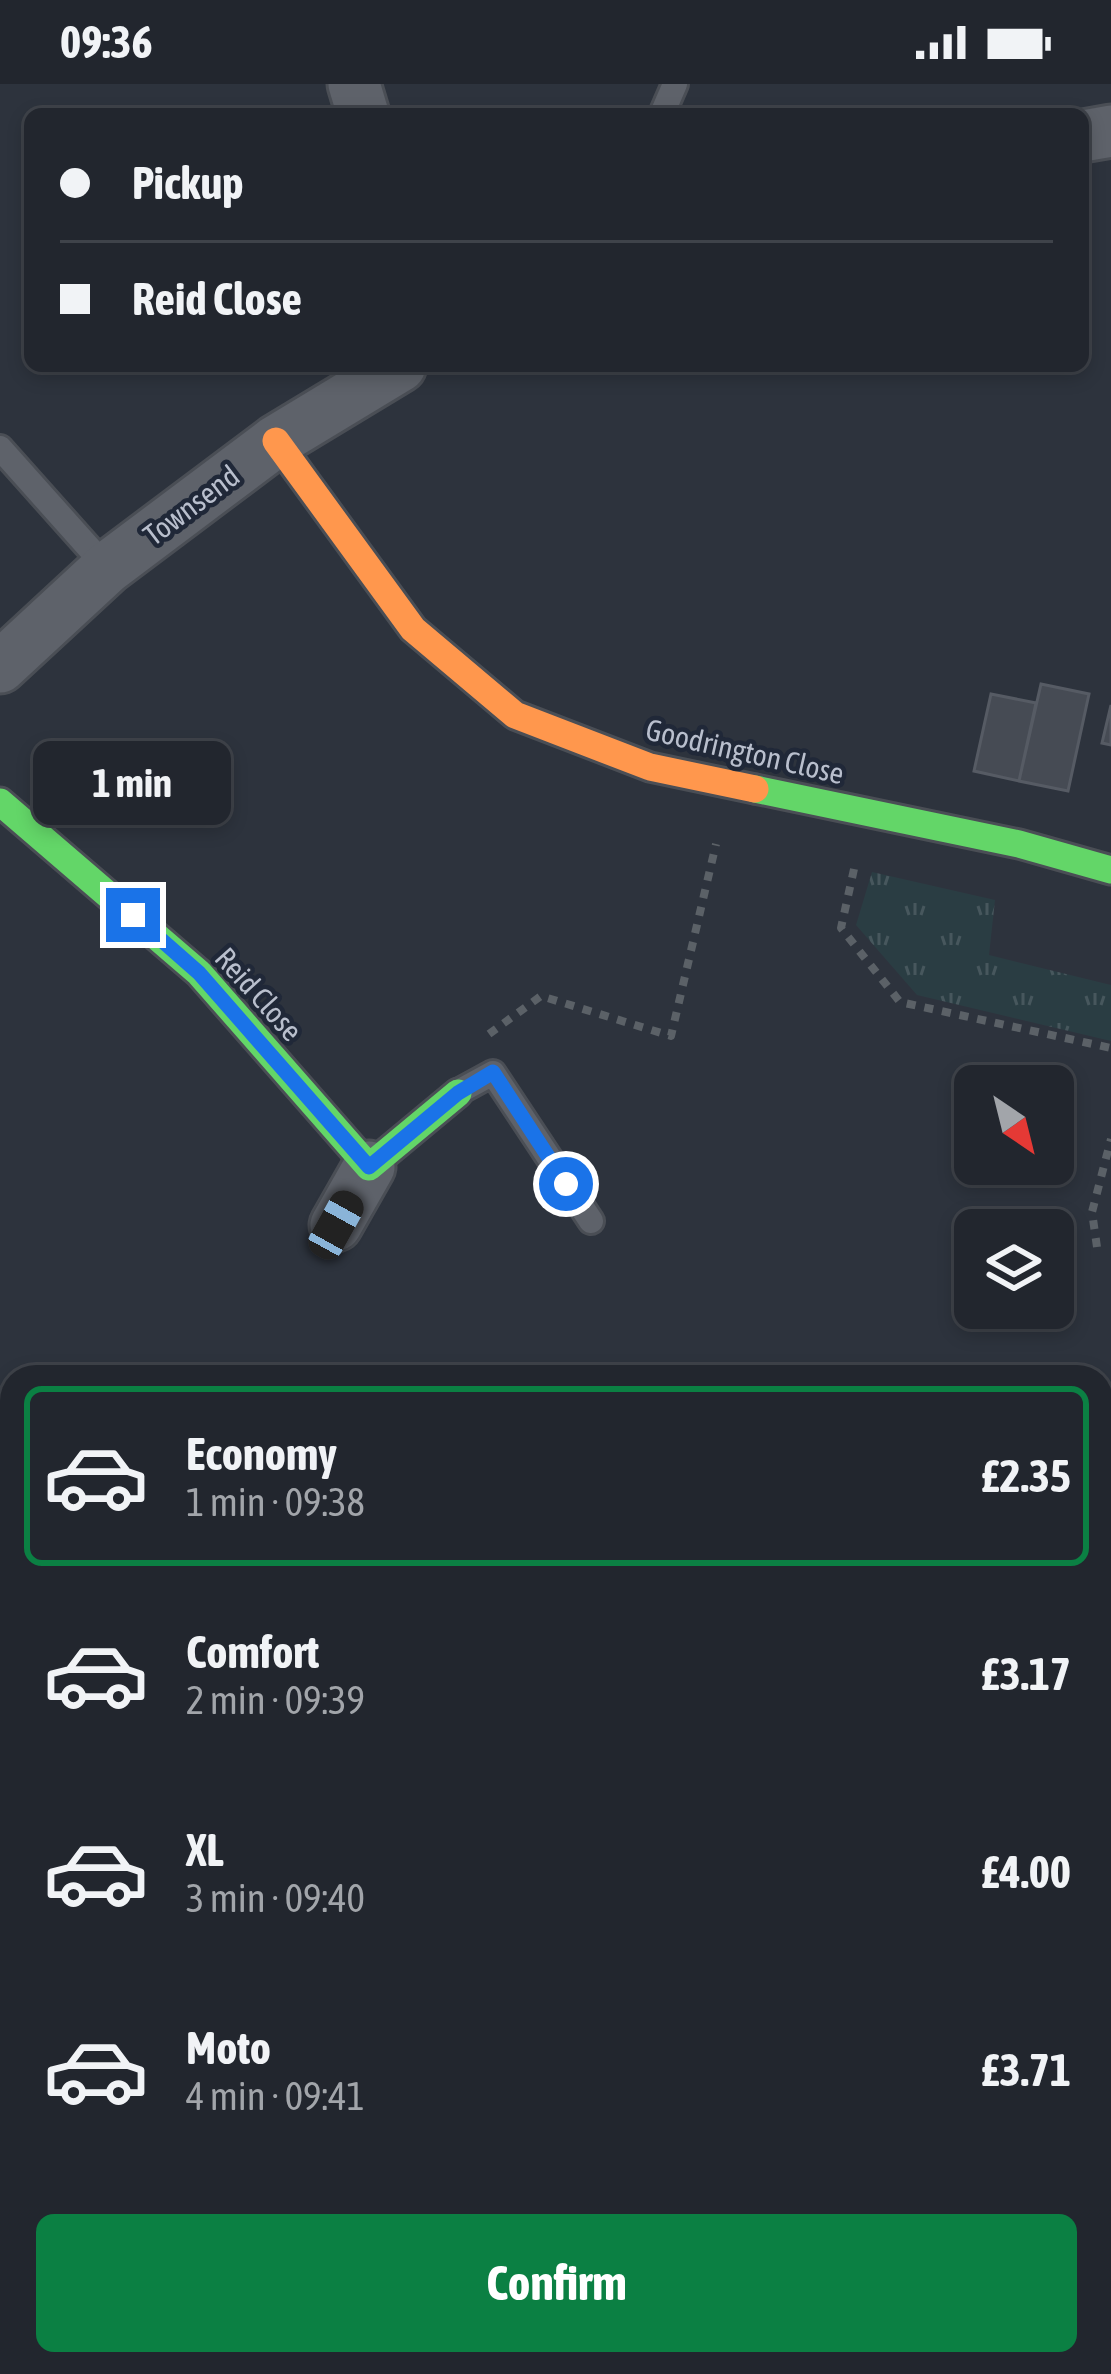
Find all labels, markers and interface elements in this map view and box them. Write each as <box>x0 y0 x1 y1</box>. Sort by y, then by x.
text: 09:36 <box>60 16 153 68</box>
text: Pickup <box>132 157 243 209</box>
text: Reid Close <box>132 273 302 325</box>
street label: Townsend <box>137 458 245 552</box>
street label: Goodrington Close <box>643 712 847 790</box>
callout: 1 min <box>34 741 232 825</box>
text: 1 min <box>92 761 172 805</box>
route end <box>106 888 160 942</box>
street label: Reid Close <box>208 941 310 1047</box>
north arrow <box>954 1065 1074 1185</box>
map controls <box>954 1065 1074 1329</box>
route start <box>539 1157 593 1211</box>
car <box>303 1185 369 1265</box>
button: layers <box>954 1209 1074 1329</box>
icon: car <box>42 1422 150 1530</box>
text: Economy <box>186 1428 337 1480</box>
text: £2.35 <box>981 1450 1071 1502</box>
text: 1 min · 09:38 <box>186 1480 365 1524</box>
icon: car <box>42 1620 150 1728</box>
text: Comfort <box>186 1626 319 1678</box>
text: £3.17 <box>981 1648 1071 1700</box>
text: 2 min · 09:39 <box>186 1678 365 1722</box>
icon: car <box>42 1818 150 1926</box>
text: XL <box>186 1824 224 1876</box>
text: £4.00 <box>981 1846 1071 1898</box>
text: 3 min · 09:40 <box>186 1876 365 1920</box>
icon: car <box>42 2016 150 2124</box>
text: Moto <box>186 2022 271 2074</box>
text: £3.71 <box>981 2044 1071 2096</box>
text: 4 min · 09:41 <box>186 2074 365 2118</box>
button: Confirm <box>36 2214 1077 2352</box>

